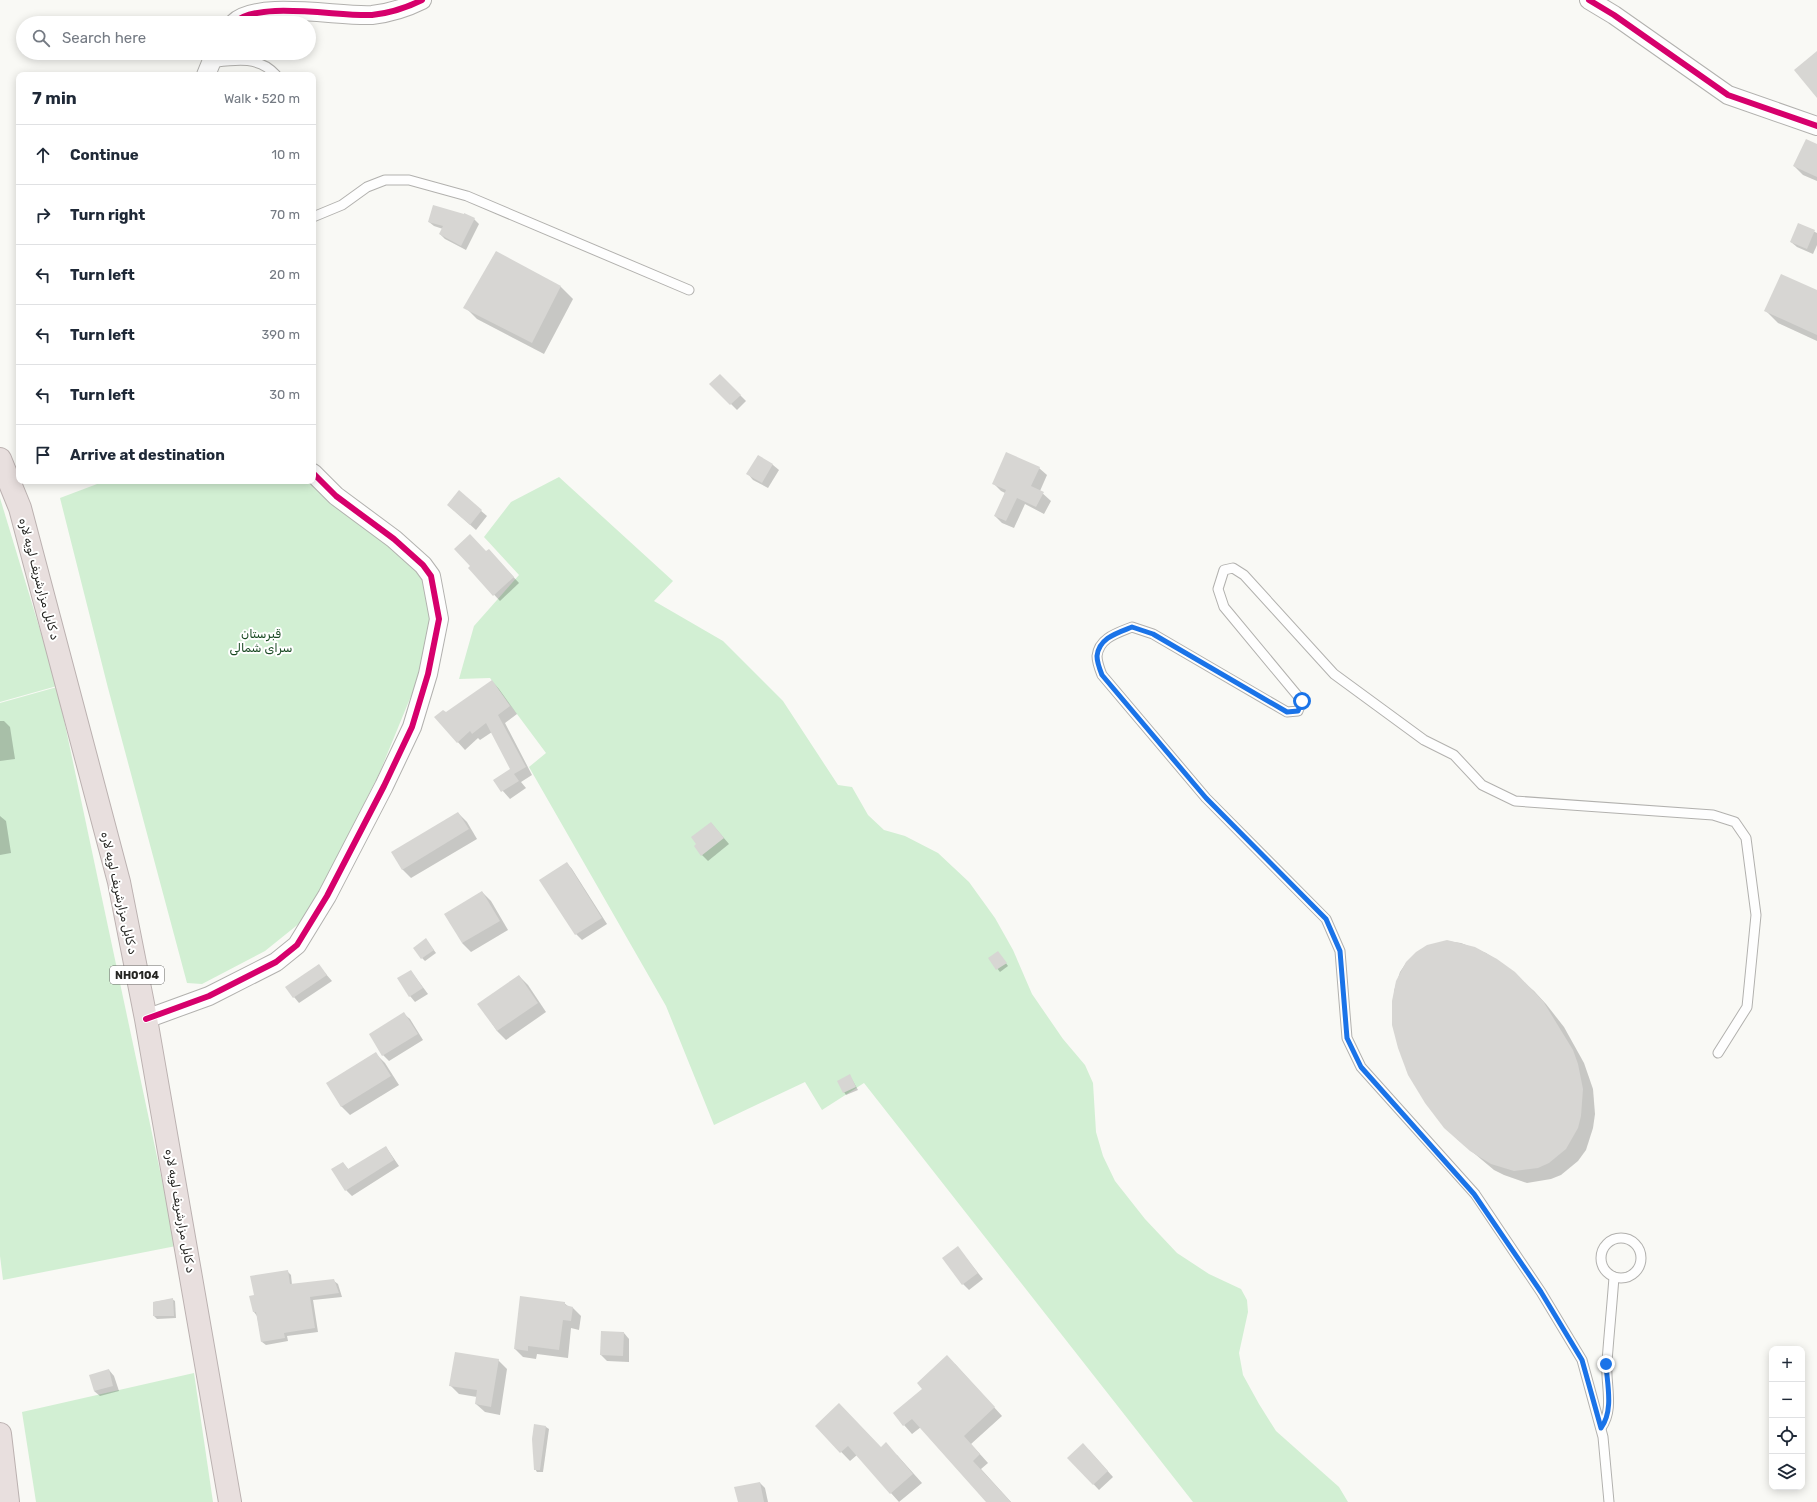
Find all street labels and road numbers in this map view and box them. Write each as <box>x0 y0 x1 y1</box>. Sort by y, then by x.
street label: د کابل مزارشریف لویه لاره <box>15 517 62 642</box>
street label: د کابل مزارشریف لویه لاره <box>97 830 140 956</box>
road number: NH0104 <box>110 966 164 984</box>
street label: د کابل مزارشریف لویه لاره <box>161 1148 198 1275</box>

